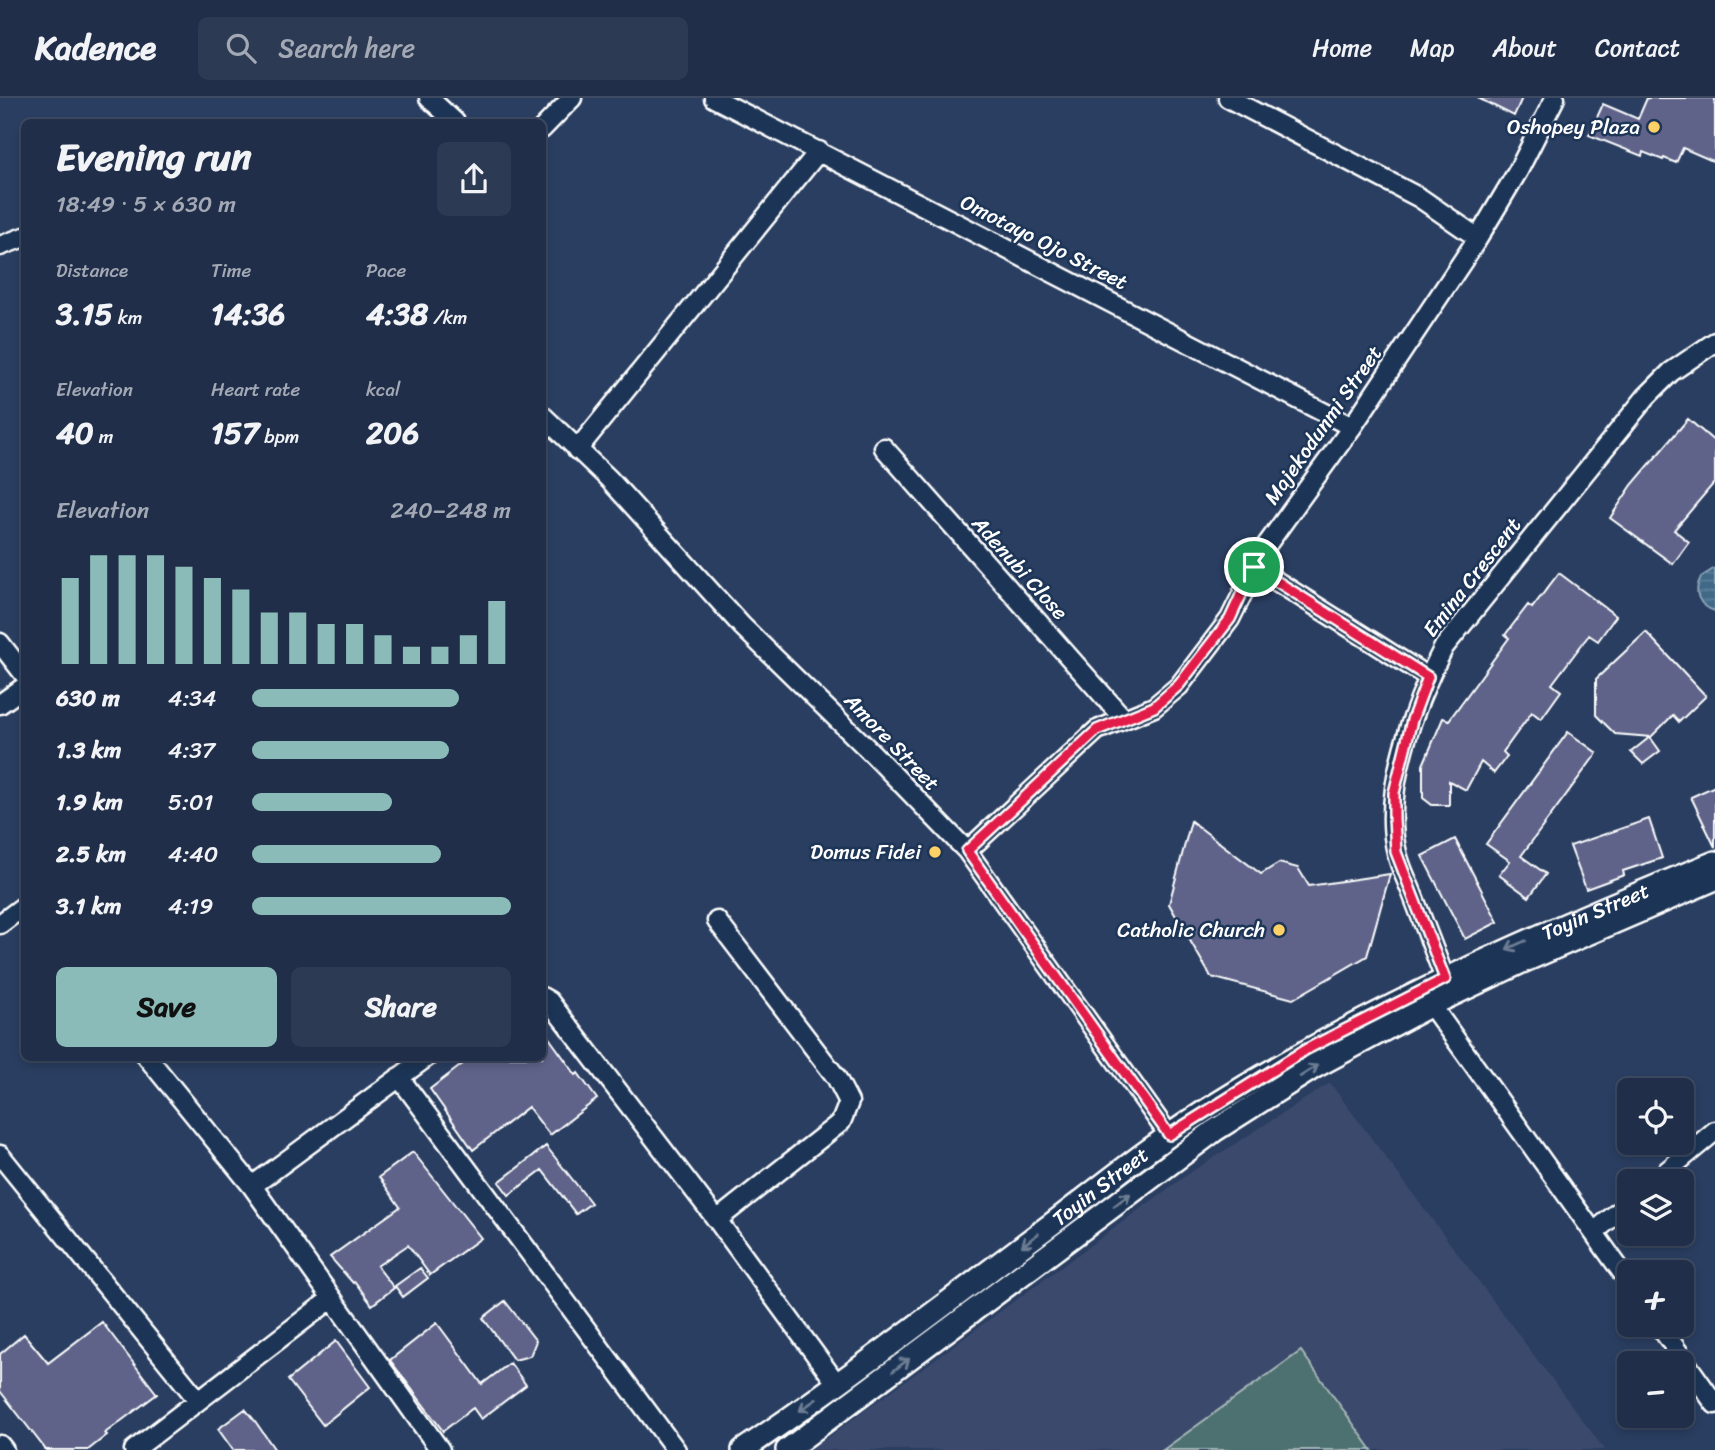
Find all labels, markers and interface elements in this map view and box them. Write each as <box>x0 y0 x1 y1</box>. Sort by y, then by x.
search box <box>198 17 688 80</box>
text: Kadence <box>35 19 156 77</box>
text: Search here <box>278 25 415 71</box>
text: Home <box>1312 27 1372 69</box>
text: Map <box>1410 27 1454 69</box>
text: About <box>1492 27 1557 69</box>
text: Contact <box>1595 27 1680 69</box>
icon: search <box>222 29 260 67</box>
place label: Oshopey Plaza <box>1507 108 1640 146</box>
marker: Oshopey Plaza <box>1646 119 1662 135</box>
text: Evening run <box>56 124 252 191</box>
button: share <box>437 142 511 216</box>
street label: Omotayo Ojo Street <box>953 183 1135 301</box>
text: 18:49 · 5 × 630 m <box>56 184 236 225</box>
text: Distance <box>56 254 128 287</box>
text: Time <box>211 254 251 287</box>
text: Pace <box>366 254 406 287</box>
text: 3.15 <box>56 287 113 341</box>
text: 14:36 <box>211 287 285 341</box>
text: 4:38 <box>366 287 428 341</box>
text: km <box>113 301 142 334</box>
text: /km <box>428 301 467 334</box>
street label: Majekodunmi Street <box>1253 337 1393 513</box>
text: Elevation <box>56 373 133 406</box>
text: Heart rate <box>211 373 300 406</box>
text: kcal <box>366 373 401 406</box>
text: 40 <box>56 406 94 460</box>
text: 157 <box>211 406 259 460</box>
text: 206 <box>366 406 419 460</box>
text: m <box>94 420 113 453</box>
text: bpm <box>259 420 299 453</box>
text: Elevation <box>56 490 149 531</box>
text: 240–248 m <box>391 490 511 531</box>
street label: Adenubi Close <box>961 506 1078 629</box>
street label: Emina Crescent <box>1413 508 1531 646</box>
pin <box>1224 537 1284 597</box>
icon: arrive <box>1235 548 1273 586</box>
text: 630 m <box>56 678 120 719</box>
text: 4:34 <box>168 678 216 719</box>
street label: Amore Street <box>834 683 949 800</box>
text: 1.3 km <box>56 730 121 771</box>
text: 4:37 <box>168 730 215 771</box>
text: 1.9 km <box>56 782 123 823</box>
text: 5:01 <box>168 782 213 823</box>
place label: Domus Fidei <box>810 833 922 871</box>
text: 2.5 km <box>56 834 126 875</box>
text: 4:40 <box>168 834 218 875</box>
marker: Domus Fidei <box>927 844 943 860</box>
street label: Toyin Street <box>1535 872 1655 952</box>
text: 3.1 km <box>56 886 121 927</box>
text: 4:19 <box>168 886 213 927</box>
place label: Catholic Church <box>1117 911 1265 949</box>
marker: Catholic Church <box>1271 922 1287 938</box>
one-way arrow <box>1506 939 1527 952</box>
button: Save <box>56 967 277 1047</box>
button: Share <box>291 967 511 1047</box>
one-way arrow <box>1299 1063 1319 1077</box>
map controls <box>1617 1078 1694 1428</box>
button: locate <box>1617 1078 1694 1155</box>
street label: Toyin Street <box>1043 1137 1157 1237</box>
button: layers <box>1617 1169 1694 1246</box>
one-way arrow <box>1112 1192 1131 1207</box>
one-way arrow <box>1021 1232 1040 1247</box>
button: + <box>1617 1260 1694 1337</box>
button: − <box>1617 1351 1694 1428</box>
one-way arrow <box>891 1358 909 1373</box>
one-way arrow <box>799 1398 818 1412</box>

